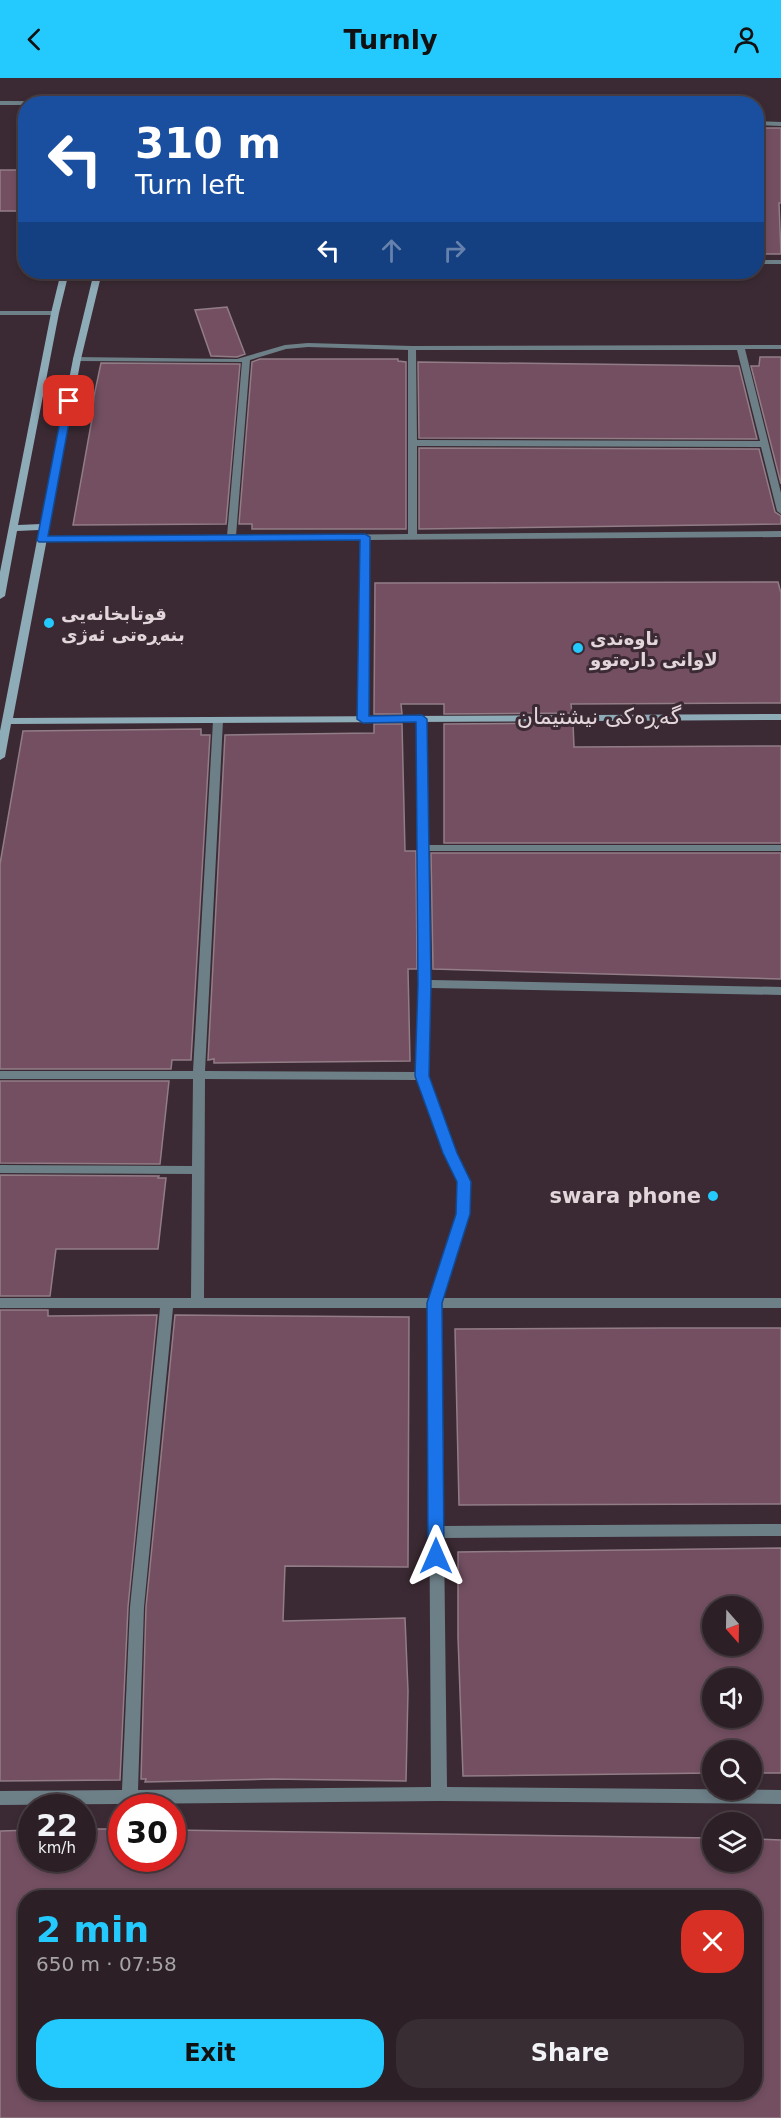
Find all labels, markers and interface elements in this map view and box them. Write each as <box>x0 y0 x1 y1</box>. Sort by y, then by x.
icon: back <box>18 23 51 56</box>
icon: person <box>730 23 763 56</box>
text: Turnly <box>343 24 438 55</box>
text: 310 m <box>135 119 281 168</box>
icon: left <box>36 120 114 198</box>
text: Turn left <box>135 169 245 200</box>
icon: left <box>312 234 345 267</box>
icon: ahead <box>375 234 408 267</box>
icon: right <box>438 234 471 267</box>
pin <box>43 375 94 426</box>
icon: arrive <box>52 384 85 417</box>
place label: قوتابخانەیی بنەڕەتی ئەژی <box>61 603 185 645</box>
marker: قوتابخانەیی بنەڕەتی ئەژی <box>42 616 56 630</box>
place label: ناوەندی لاوانی دارەتوو <box>589 628 718 671</box>
marker: ناوەندی لاوانی دارەتوو <box>571 641 585 655</box>
district label: گەڕەکی نیشتیمان <box>517 704 682 729</box>
place label: swara phone <box>549 1184 701 1208</box>
marker: swara phone <box>706 1189 720 1203</box>
position arrow <box>404 1524 468 1588</box>
north arrow <box>702 1596 762 1656</box>
map controls <box>702 1596 762 1872</box>
button: sound <box>702 1668 762 1728</box>
button: search <box>702 1740 762 1800</box>
speed limit sign: 30 <box>108 1794 186 1872</box>
text: 22 <box>36 1808 78 1843</box>
button: layers <box>702 1812 762 1872</box>
text: km/h <box>38 1839 76 1857</box>
text: 2 min <box>36 1909 149 1950</box>
button: close <box>681 1910 744 1973</box>
text: 650 m · 07:58 <box>36 1952 177 1976</box>
button: Exit <box>36 2019 384 2088</box>
button: Share <box>396 2019 744 2088</box>

